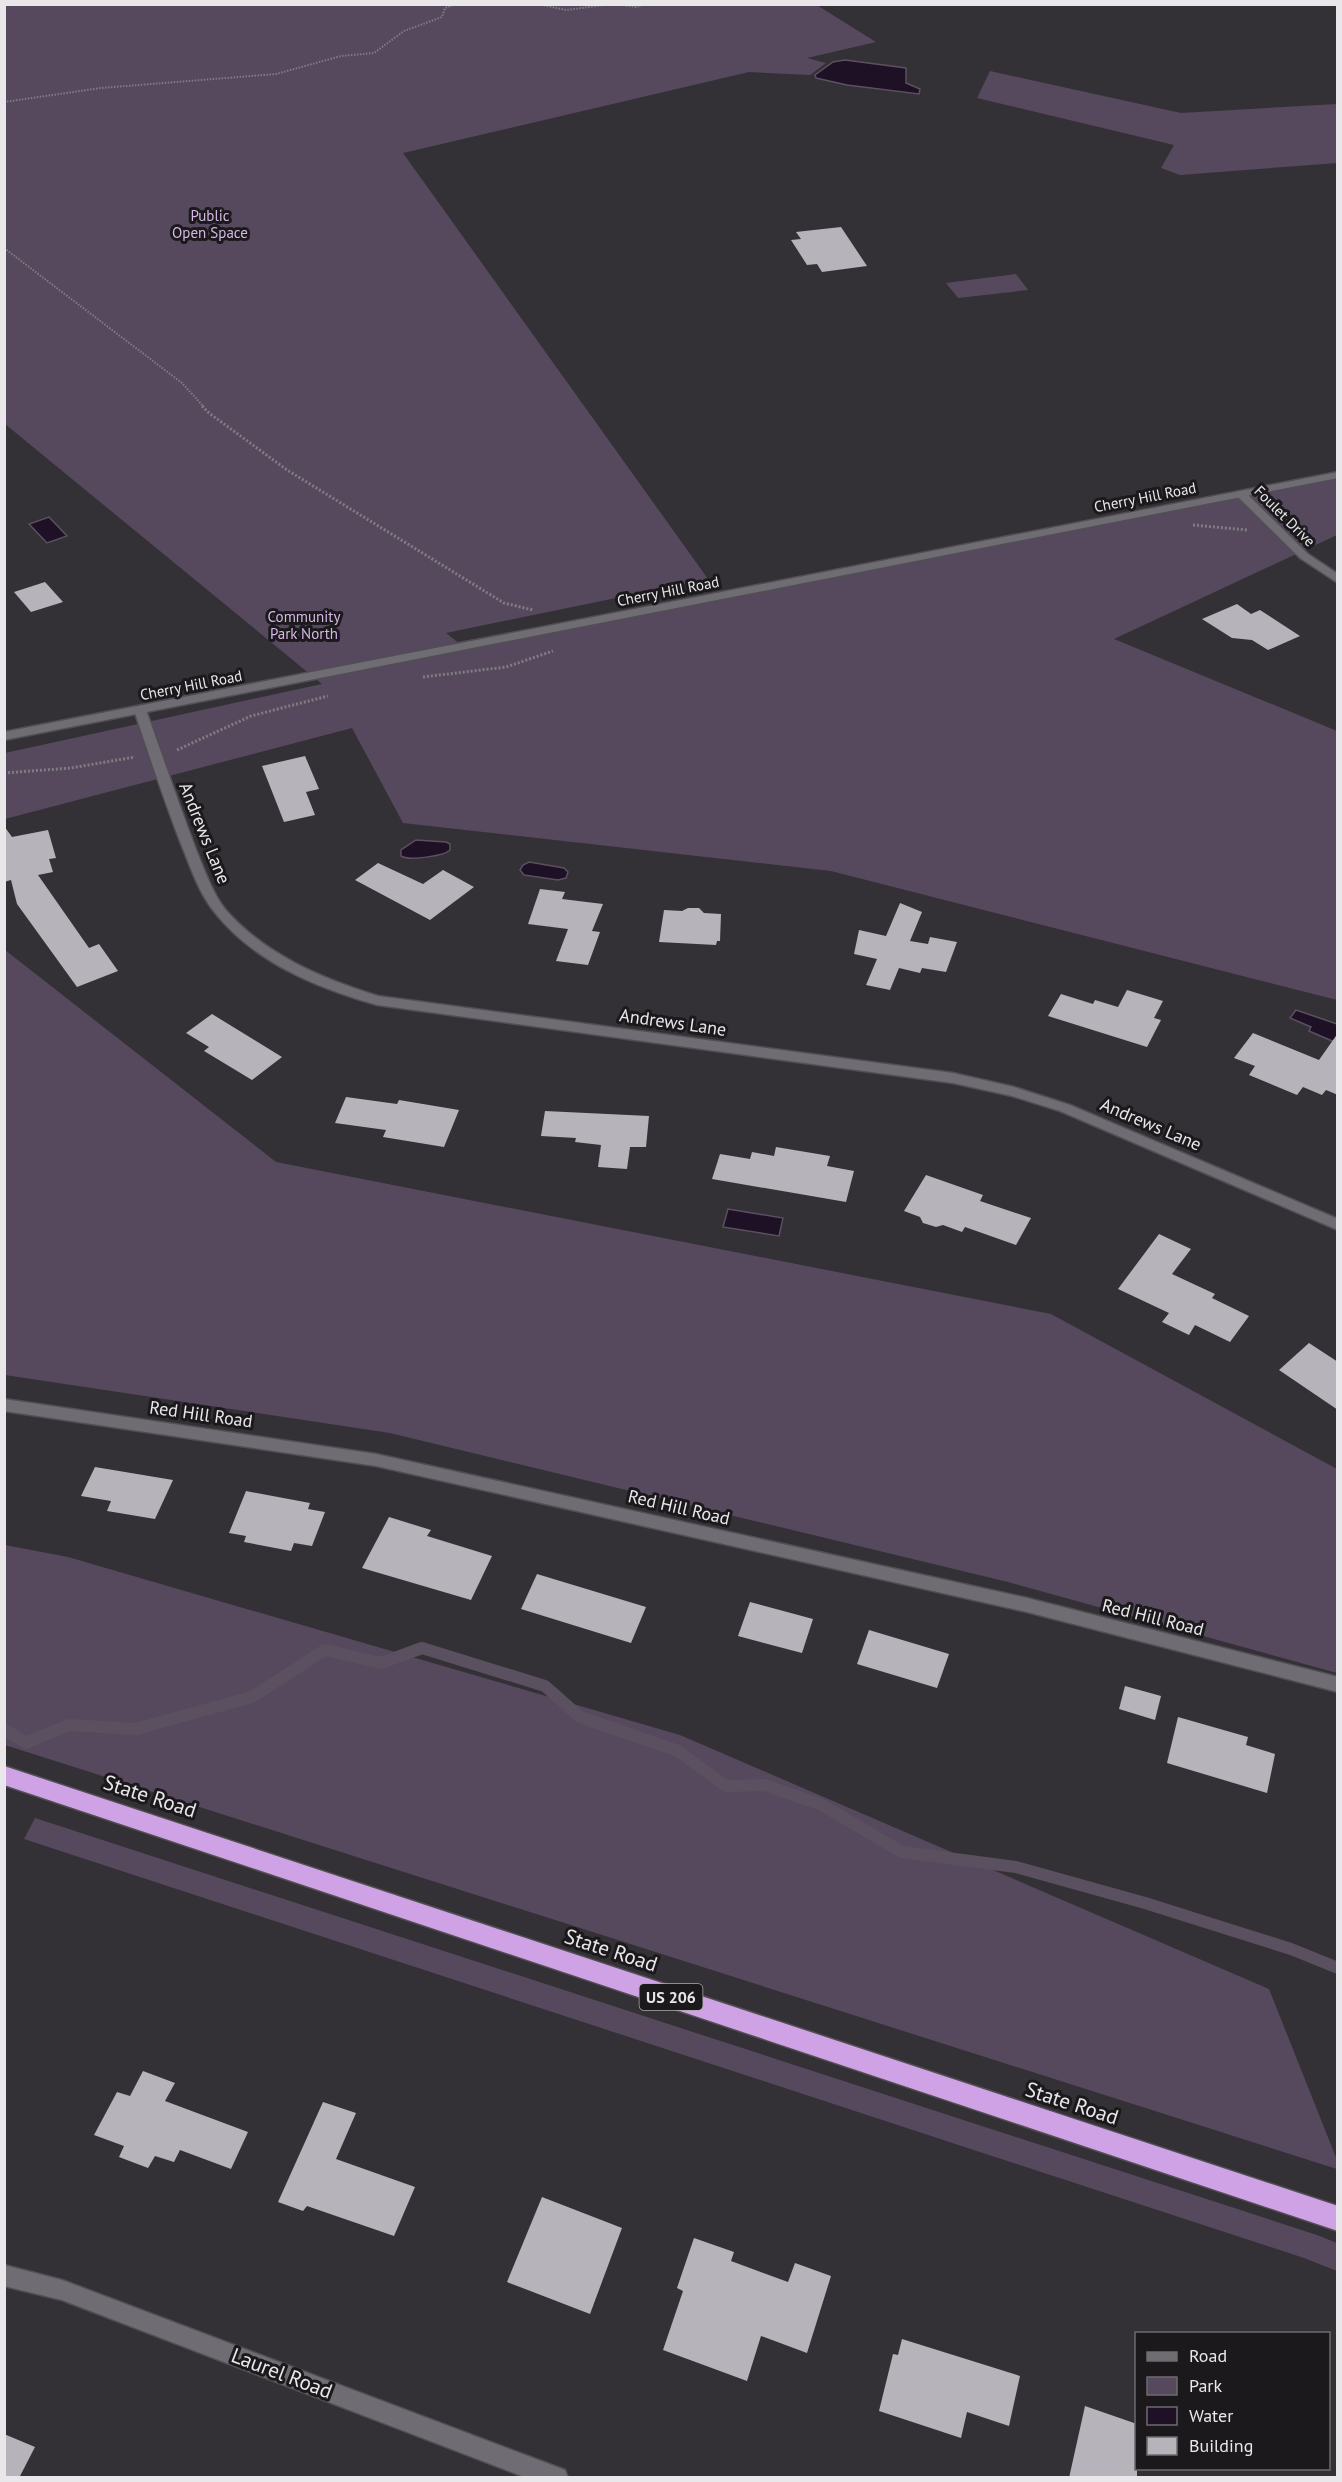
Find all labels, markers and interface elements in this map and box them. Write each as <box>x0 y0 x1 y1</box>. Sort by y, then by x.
park label: Public Open Space <box>172 206 248 242</box>
street label: Cherry Hill Road <box>1092 478 1198 516</box>
street label: Foulet Drive <box>1250 481 1320 551</box>
street label: Cherry Hill Road <box>615 572 721 610</box>
park label: Community Park North <box>268 607 340 643</box>
street label: Cherry Hill Road <box>138 666 244 704</box>
street label: Andrews Lane <box>174 779 236 887</box>
street label: Andrews Lane <box>618 1003 728 1041</box>
street label: Andrews Lane <box>1097 1092 1205 1156</box>
street label: Red Hill Road <box>148 1395 254 1433</box>
street label: Red Hill Road <box>626 1484 732 1530</box>
street label: Red Hill Road <box>1100 1593 1206 1641</box>
street label: State Road <box>100 1768 200 1824</box>
street label: State Road <box>561 1922 661 1978</box>
road number: US 206 <box>640 1984 702 2010</box>
street label: State Road <box>1022 2075 1122 2131</box>
legend <box>1135 2332 1330 2470</box>
street label: Laurel Road <box>228 2341 336 2405</box>
text: Road <box>1189 2344 1227 2367</box>
text: Park <box>1189 2374 1222 2397</box>
text: Water <box>1189 2404 1233 2427</box>
text: Building <box>1189 2434 1253 2457</box>

